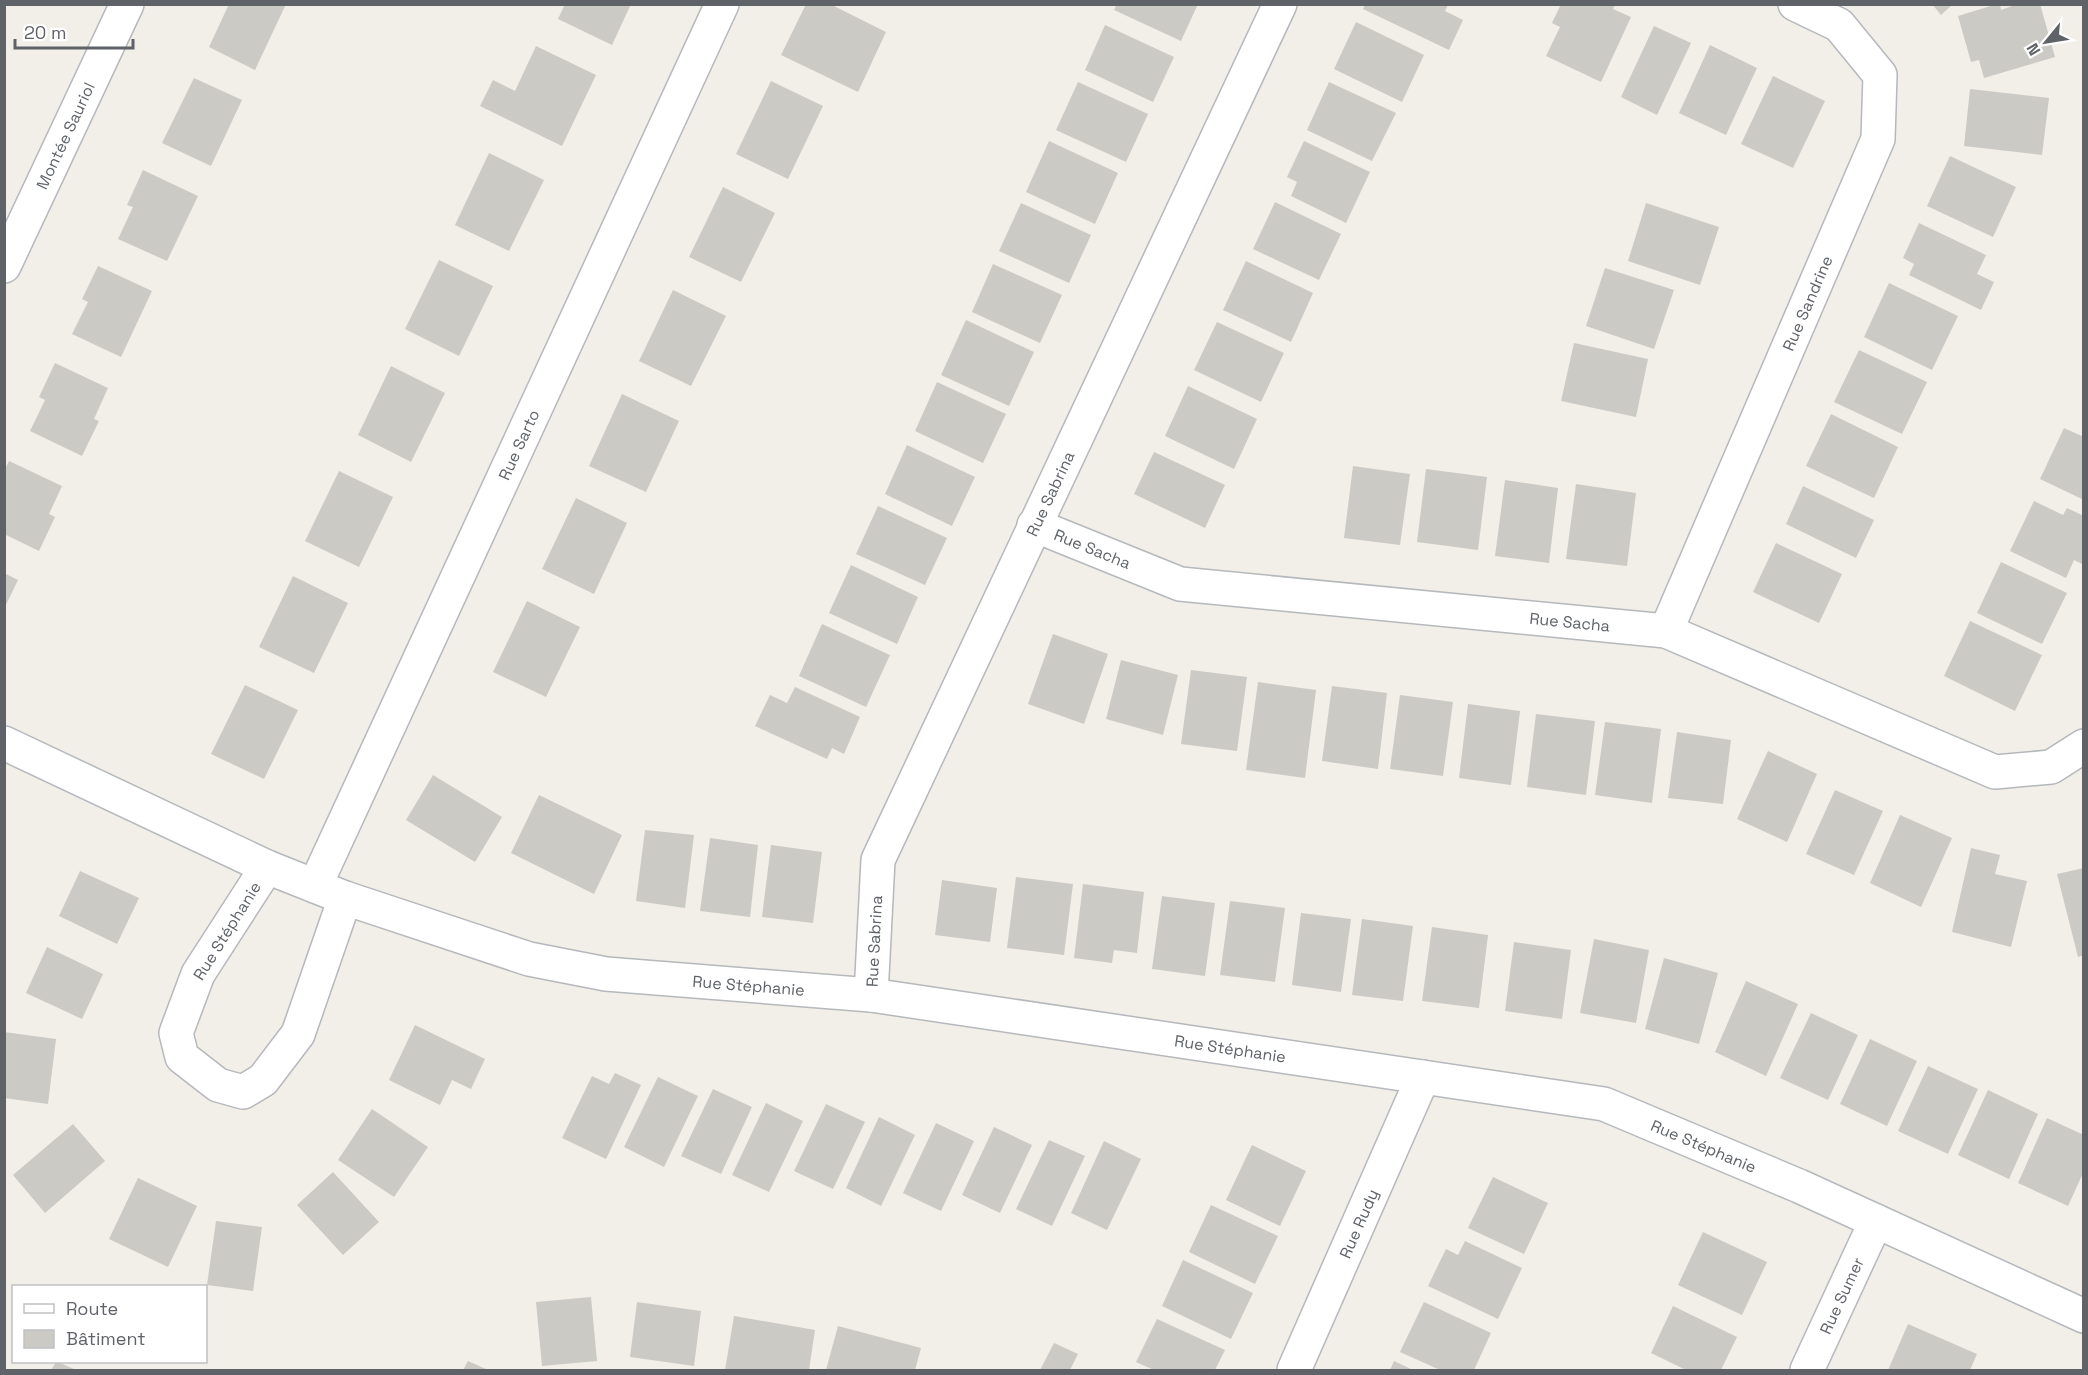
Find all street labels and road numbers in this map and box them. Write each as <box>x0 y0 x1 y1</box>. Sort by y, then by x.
street label: Montée Sauriol <box>31 79 99 193</box>
street label: Rue Sandrine <box>1777 252 1837 354</box>
street label: Rue Sarto <box>493 406 544 483</box>
street label: Rue Sabrina <box>1021 448 1079 540</box>
street label: Rue Sacha <box>1051 524 1134 573</box>
street label: Rue Sacha <box>1528 607 1611 636</box>
street label: Rue Stéphanie <box>188 878 266 984</box>
street label: Rue Sabrina <box>861 895 887 987</box>
street label: Rue Stéphanie <box>692 970 805 1000</box>
street label: Rue Stéphanie <box>1173 1030 1287 1067</box>
street label: Rue Stéphanie <box>1648 1114 1760 1177</box>
street label: Rue Rudy <box>1334 1186 1383 1261</box>
street label: Rue Sumer <box>1815 1254 1868 1337</box>

